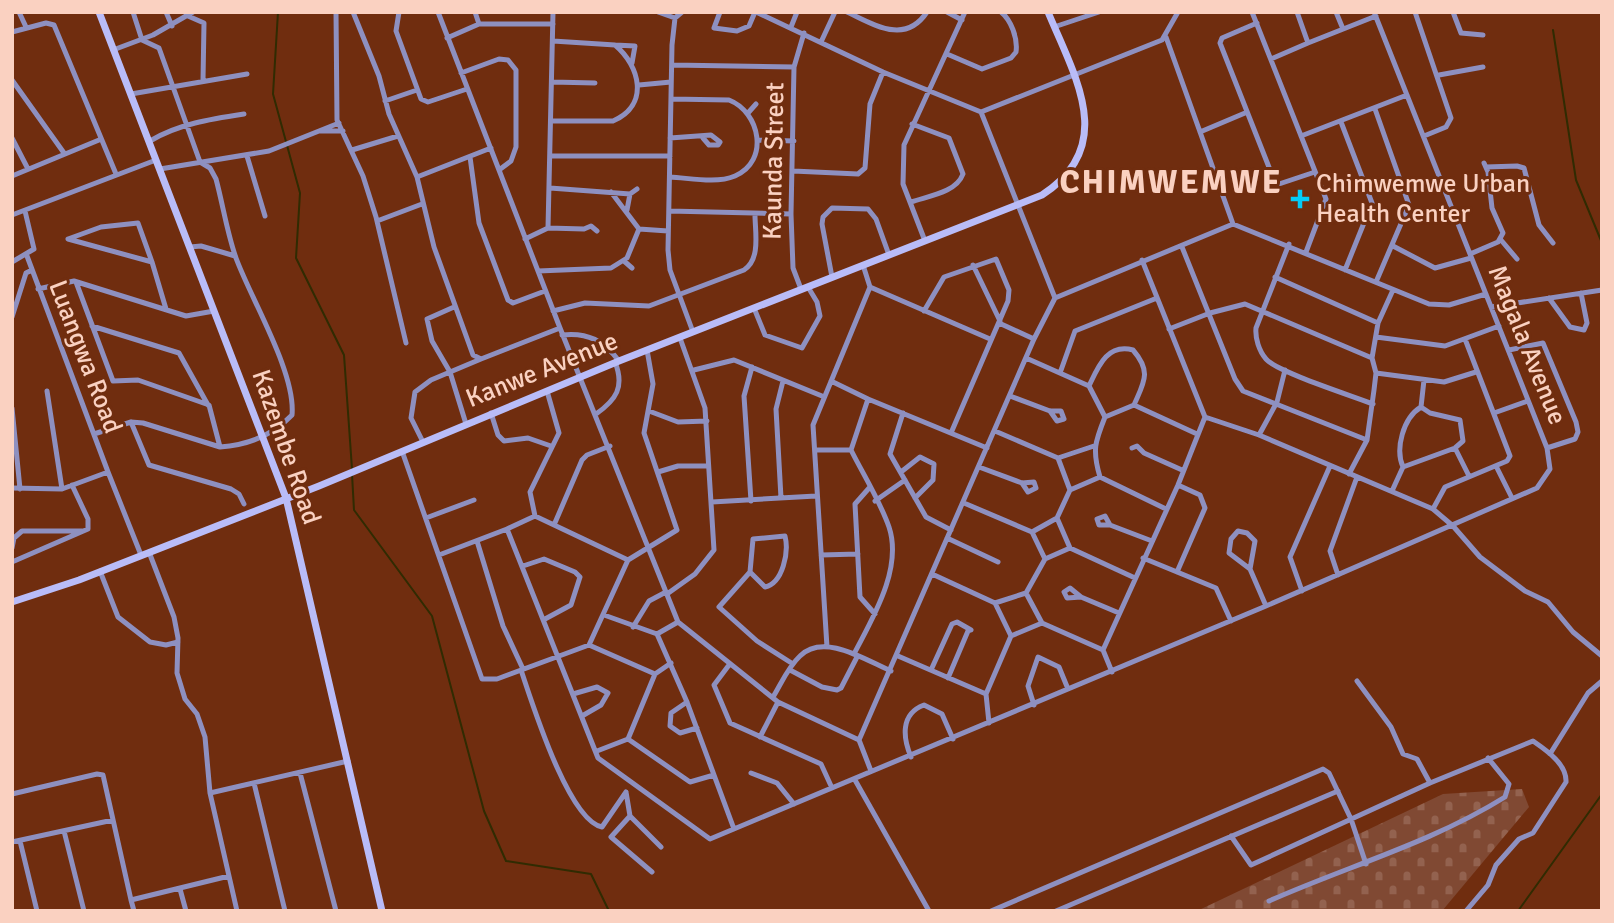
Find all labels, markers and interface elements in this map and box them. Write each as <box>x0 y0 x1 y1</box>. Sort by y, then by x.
street label: Kaunda Street <box>757 82 791 240</box>
district label: CHIMWEMWE <box>1059 162 1283 203</box>
place label: Chimwemwe Urban Health Center <box>1316 168 1530 230</box>
marker: Chimwemwe Urban Health Center <box>1290 189 1310 209</box>
street label: Magala Avenue <box>1481 261 1573 429</box>
street label: Luangwa Road <box>41 276 129 438</box>
street label: Kanwe Avenue <box>461 325 623 415</box>
street label: Kazembe Road <box>245 365 327 529</box>

